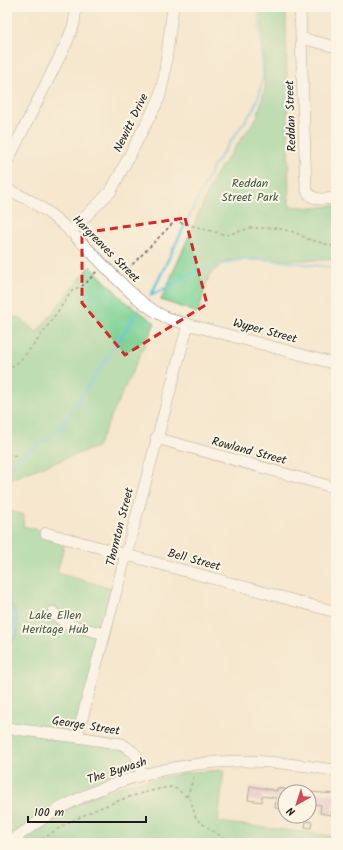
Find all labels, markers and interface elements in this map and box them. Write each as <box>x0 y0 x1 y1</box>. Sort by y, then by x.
street label: Reddan Street <box>280 80 302 152</box>
street label: Newitt Drive <box>109 90 154 156</box>
park label: Reddan Street Park <box>222 174 279 207</box>
street label: Hargreaves Street <box>68 211 144 287</box>
street label: Wyper Street <box>231 313 299 349</box>
street label: Rowland Street <box>209 432 289 470</box>
street label: Thornton Street <box>101 485 139 568</box>
street label: Bell Street <box>165 544 223 576</box>
park label: Lake Ellen Heritage Hub <box>22 606 89 639</box>
street label: George Street <box>51 711 122 741</box>
street label: The Bywash <box>85 752 149 790</box>
north arrow <box>277 784 317 824</box>
scale bar <box>28 798 146 824</box>
text: N <box>283 802 300 820</box>
text: 100 m <box>34 803 65 822</box>

